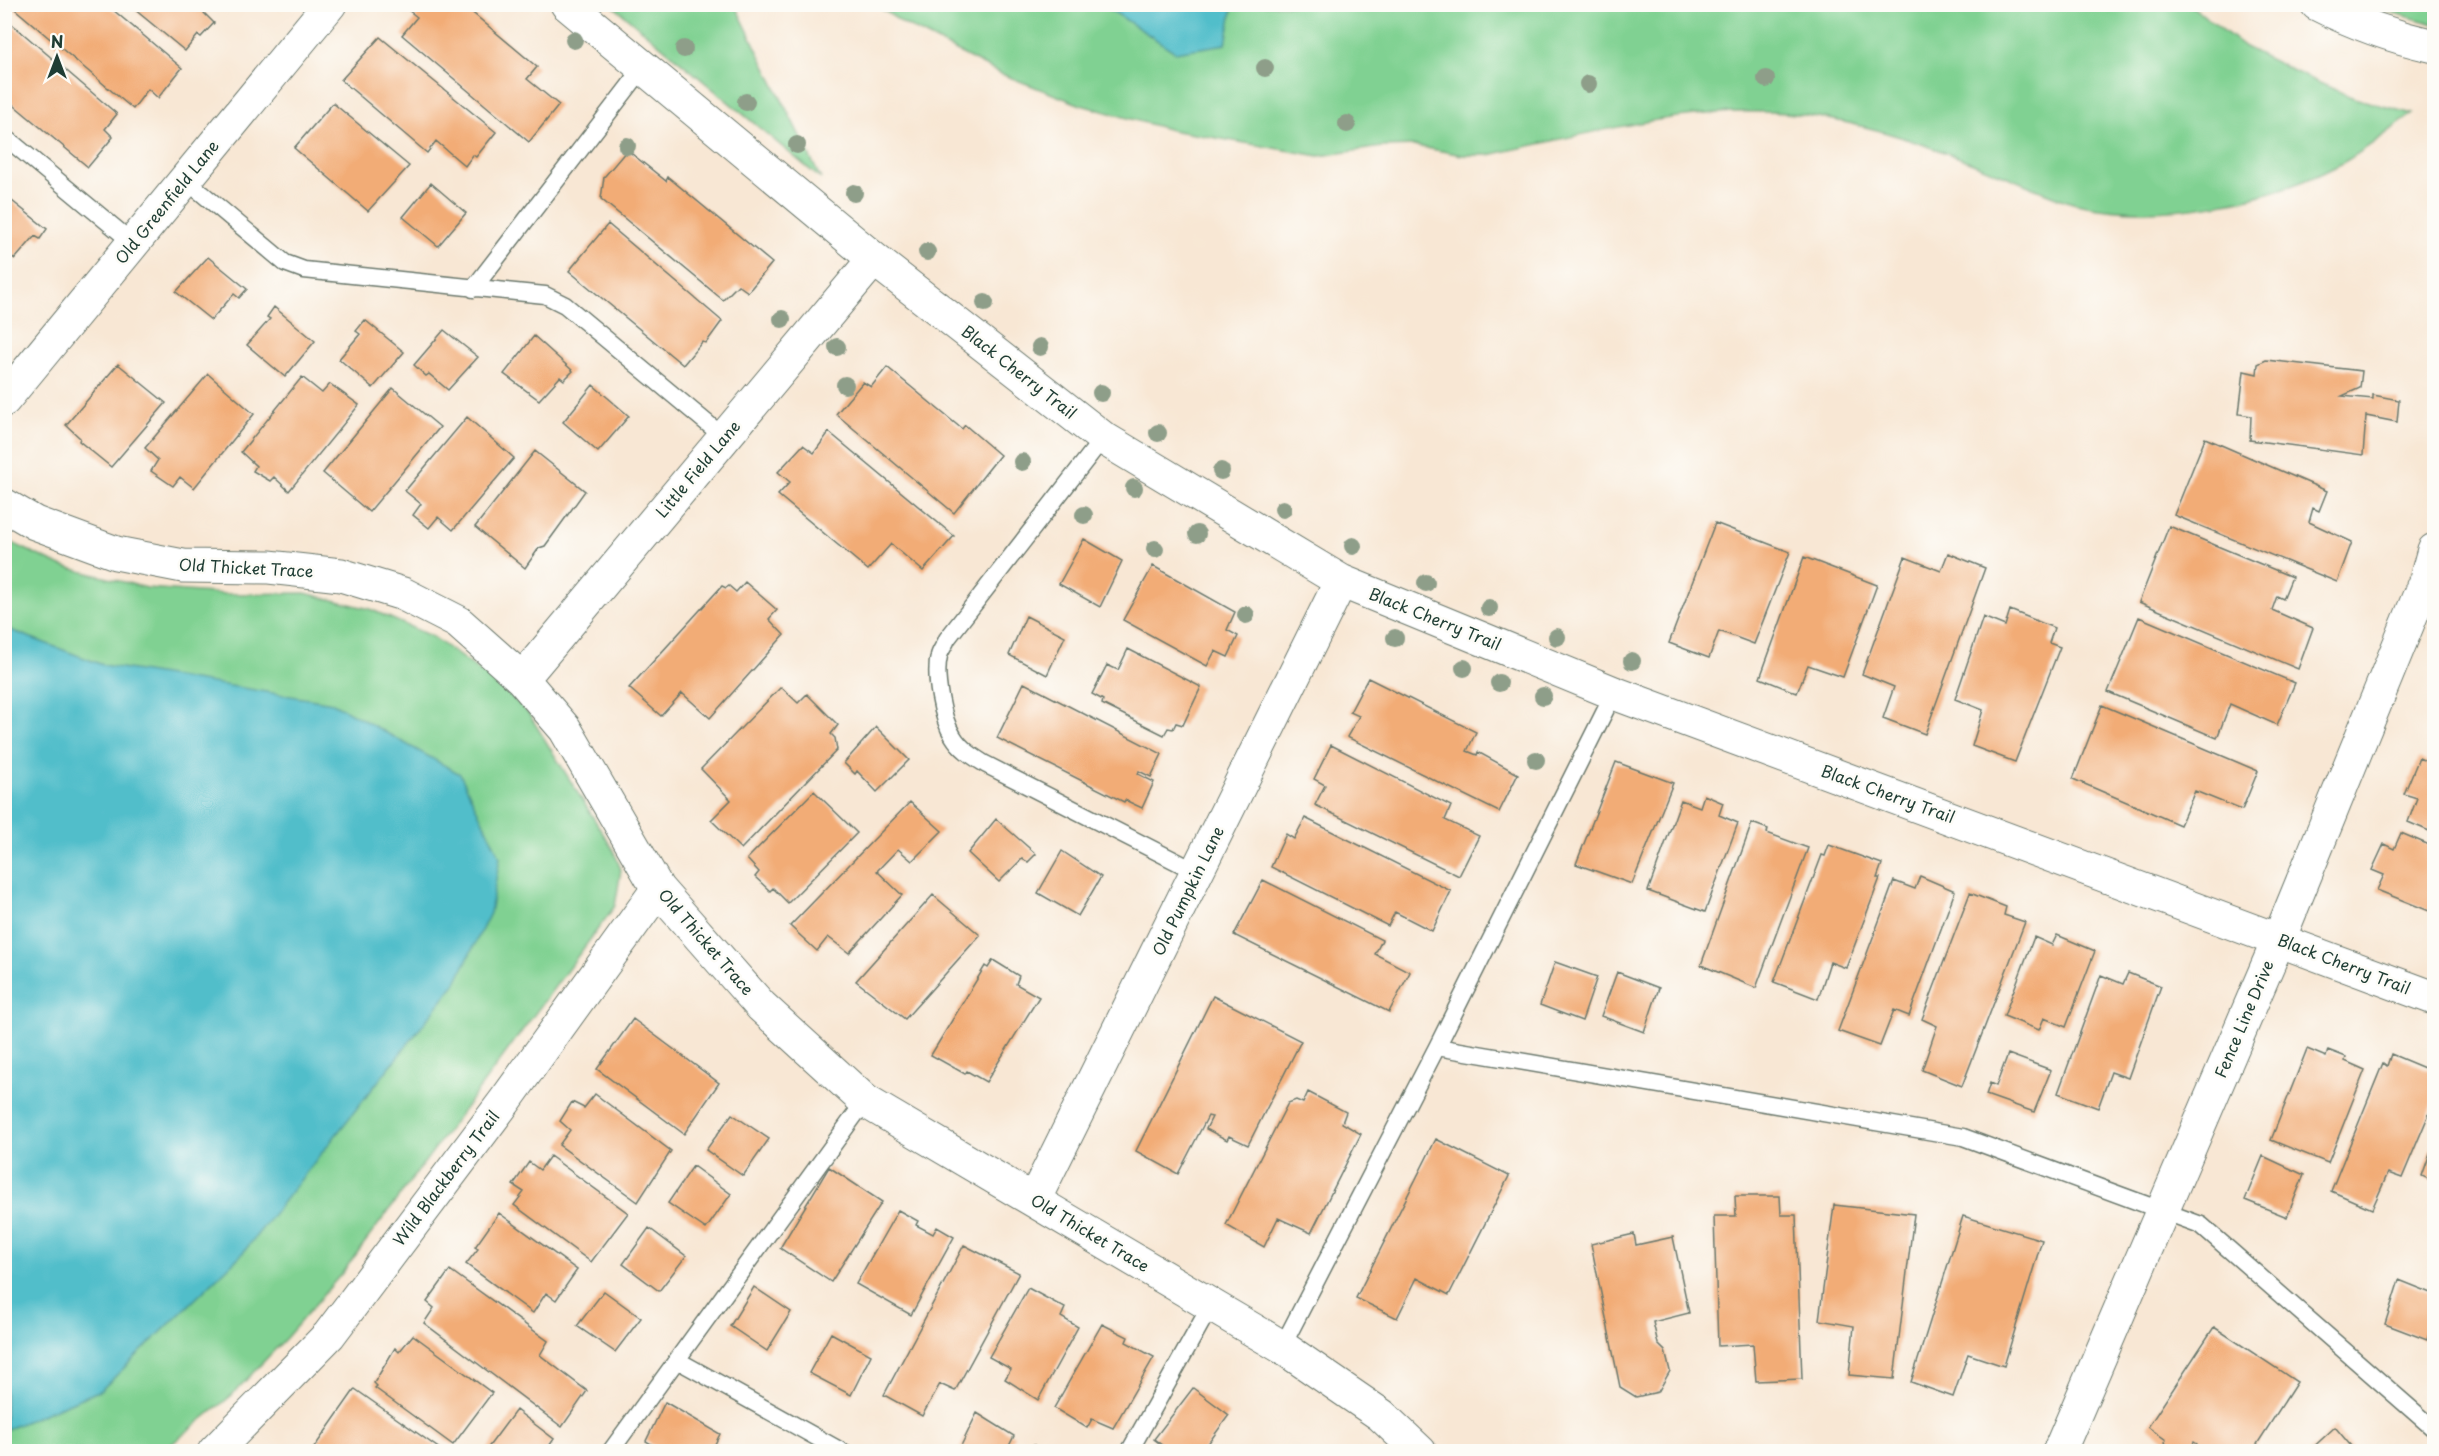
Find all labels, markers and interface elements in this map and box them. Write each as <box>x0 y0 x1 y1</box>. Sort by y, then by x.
north arrow <box>27 27 87 87</box>
text: N <box>51 29 63 53</box>
street label: Old Greenfield Lane <box>109 134 224 269</box>
street label: Black Cherry Trail <box>957 318 1082 424</box>
street label: Little Field Lane <box>649 414 745 522</box>
street label: Old Thicket Trace <box>178 551 314 583</box>
street label: Black Cherry Trail <box>1366 581 1505 656</box>
street label: Black Cherry Trail <box>1818 758 1959 828</box>
street label: Old Pumpkin Lane <box>1145 822 1229 959</box>
street label: Old Thicket Trace <box>654 883 760 1000</box>
street label: Black Cherry Trail <box>2274 927 2414 999</box>
street label: Fence Line Drive <box>2207 956 2279 1081</box>
street label: Wild Blackberry Trail <box>386 1105 504 1250</box>
street label: Old Thicket Trace <box>1027 1187 1154 1277</box>

